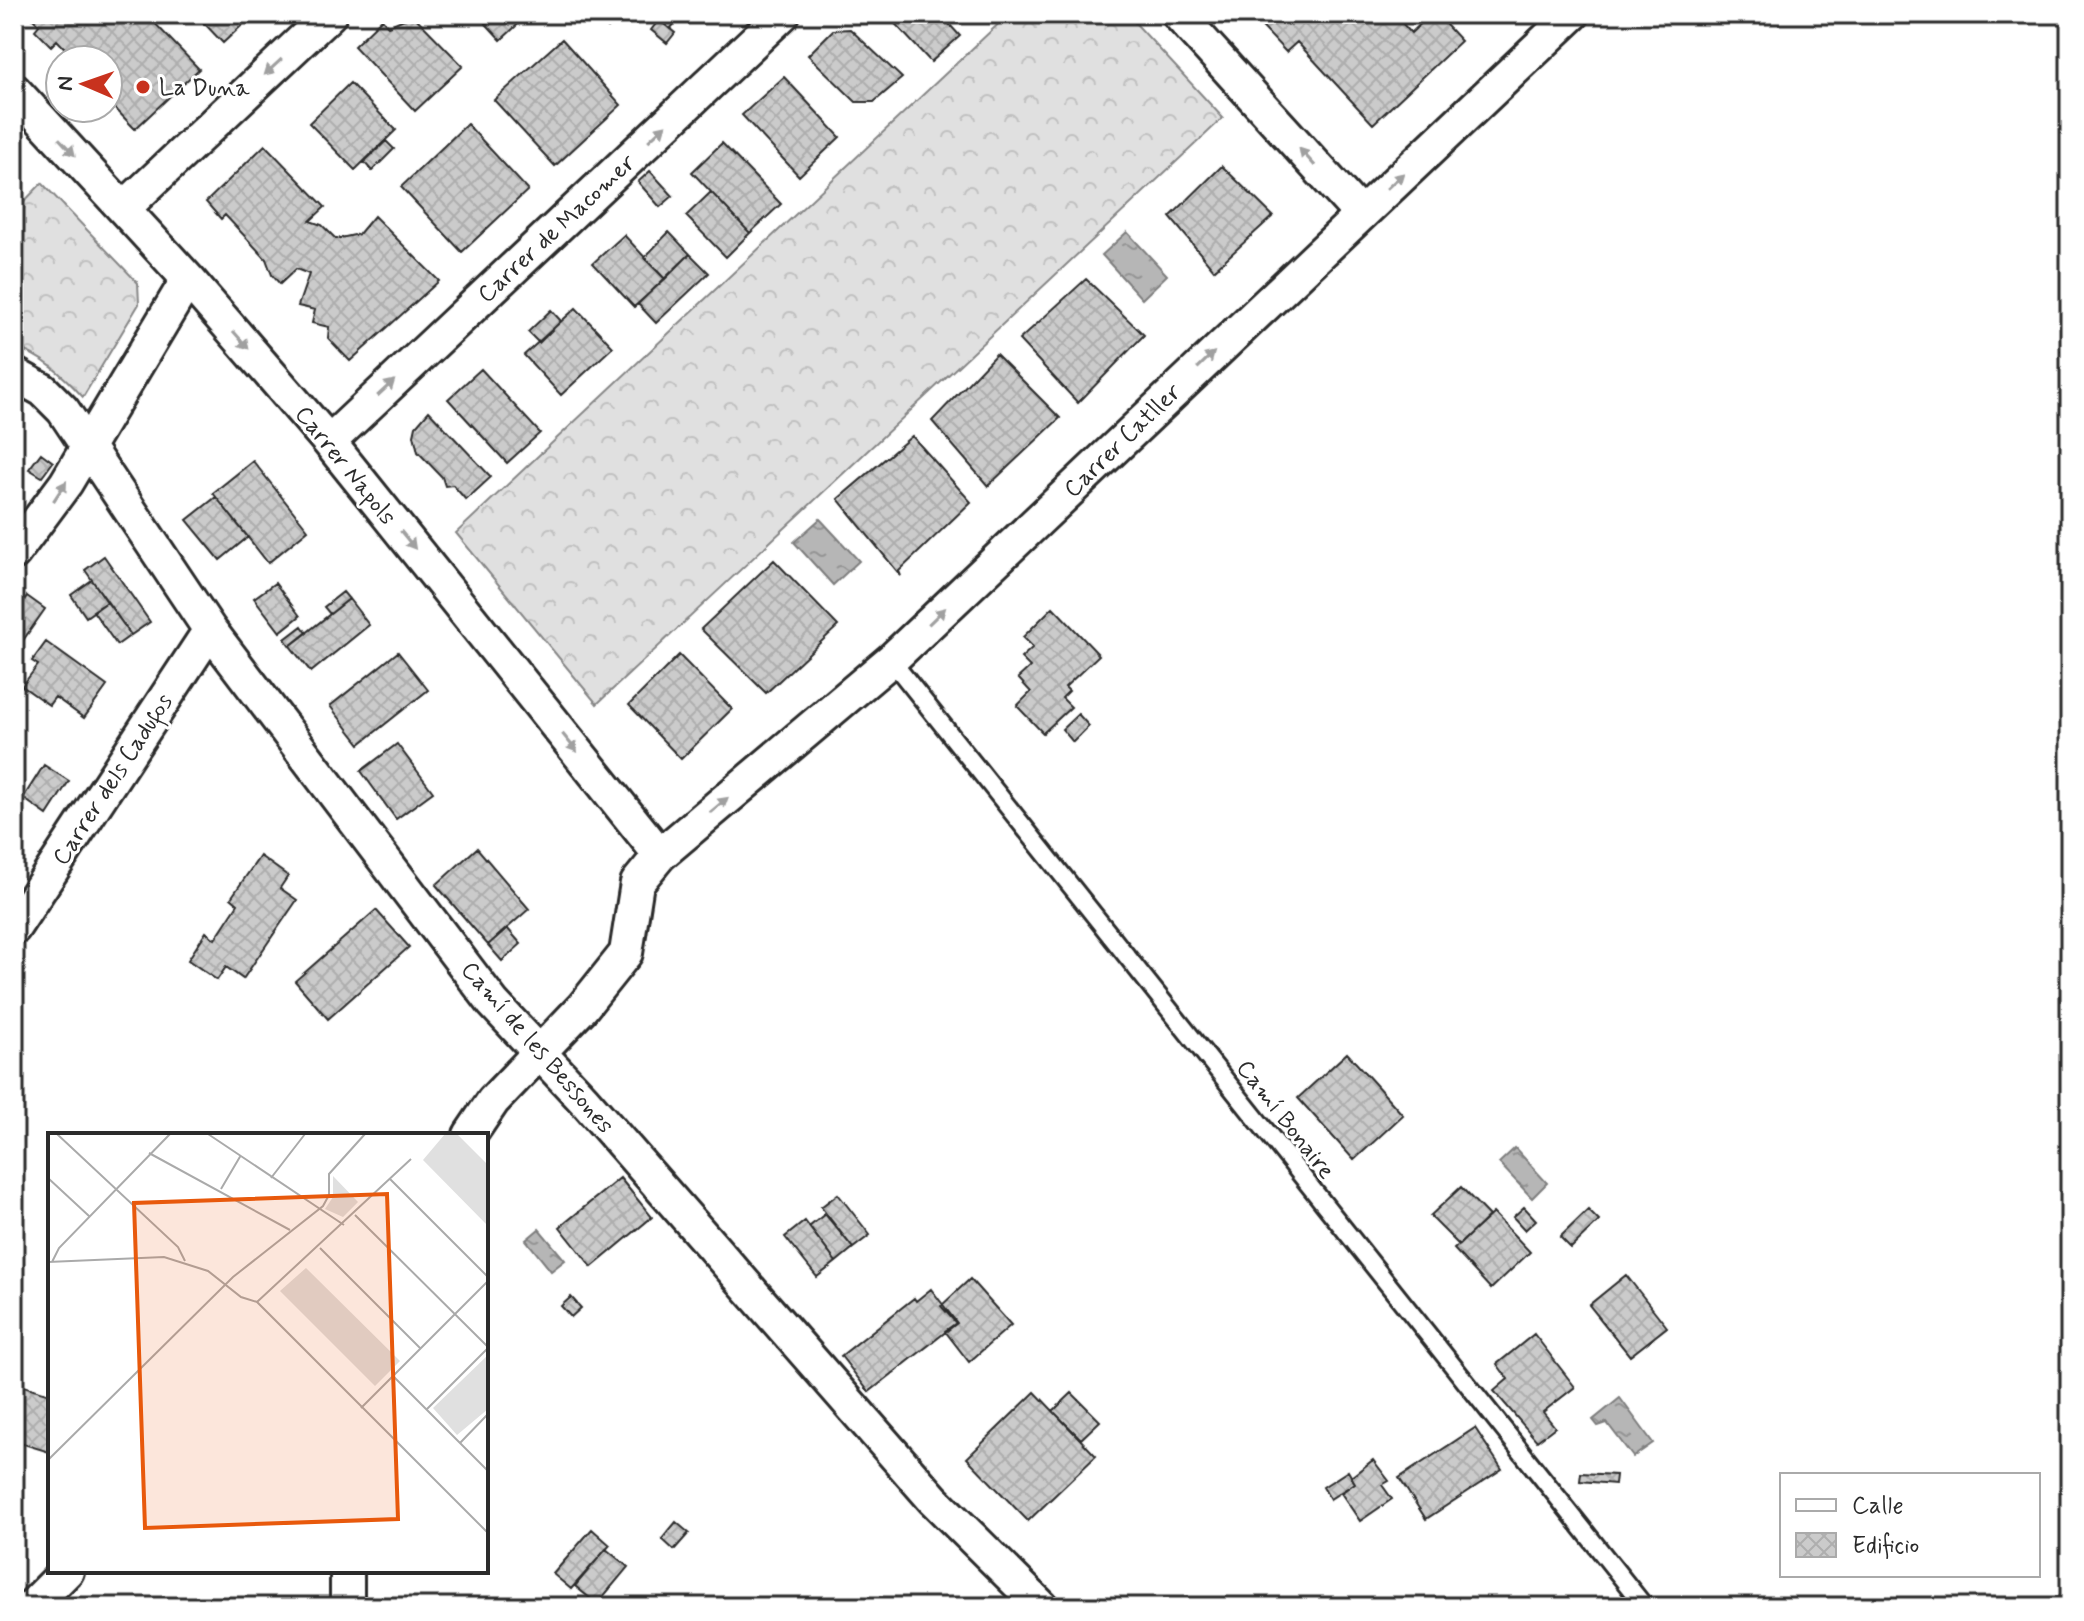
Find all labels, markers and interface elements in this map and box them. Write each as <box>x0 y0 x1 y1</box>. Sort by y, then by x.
north arrow <box>44 44 124 124</box>
one-way arrow <box>264 58 283 76</box>
place label: La Duna <box>159 73 250 104</box>
text: N <box>52 76 80 91</box>
marker: La Duna <box>134 78 152 96</box>
one-way arrow <box>647 124 666 142</box>
one-way arrow <box>58 138 76 157</box>
street label: Carrer de Macomer <box>472 147 643 310</box>
one-way arrow <box>1299 147 1317 166</box>
one-way arrow <box>1385 172 1404 191</box>
one-way arrow <box>232 331 250 350</box>
one-way arrow <box>1196 351 1215 370</box>
street label: Carrer Catller <box>1058 377 1189 505</box>
one-way arrow <box>376 379 395 398</box>
street label: Carrer Napols <box>287 400 403 532</box>
one-way arrow <box>53 480 68 501</box>
one-way arrow <box>399 530 415 550</box>
one-way arrow <box>927 607 946 625</box>
street label: Carrer dels Cadufos <box>46 688 182 873</box>
one-way arrow <box>561 733 578 753</box>
one-way arrow <box>709 797 729 814</box>
street label: Camí de les Bessones <box>453 955 620 1141</box>
street label: Camí Bonaire <box>1229 1054 1341 1186</box>
inset map <box>48 1133 488 1573</box>
legend <box>1780 1473 2040 1577</box>
text: Calle <box>1852 1491 1904 1522</box>
text: Edificio <box>1852 1531 1919 1562</box>

